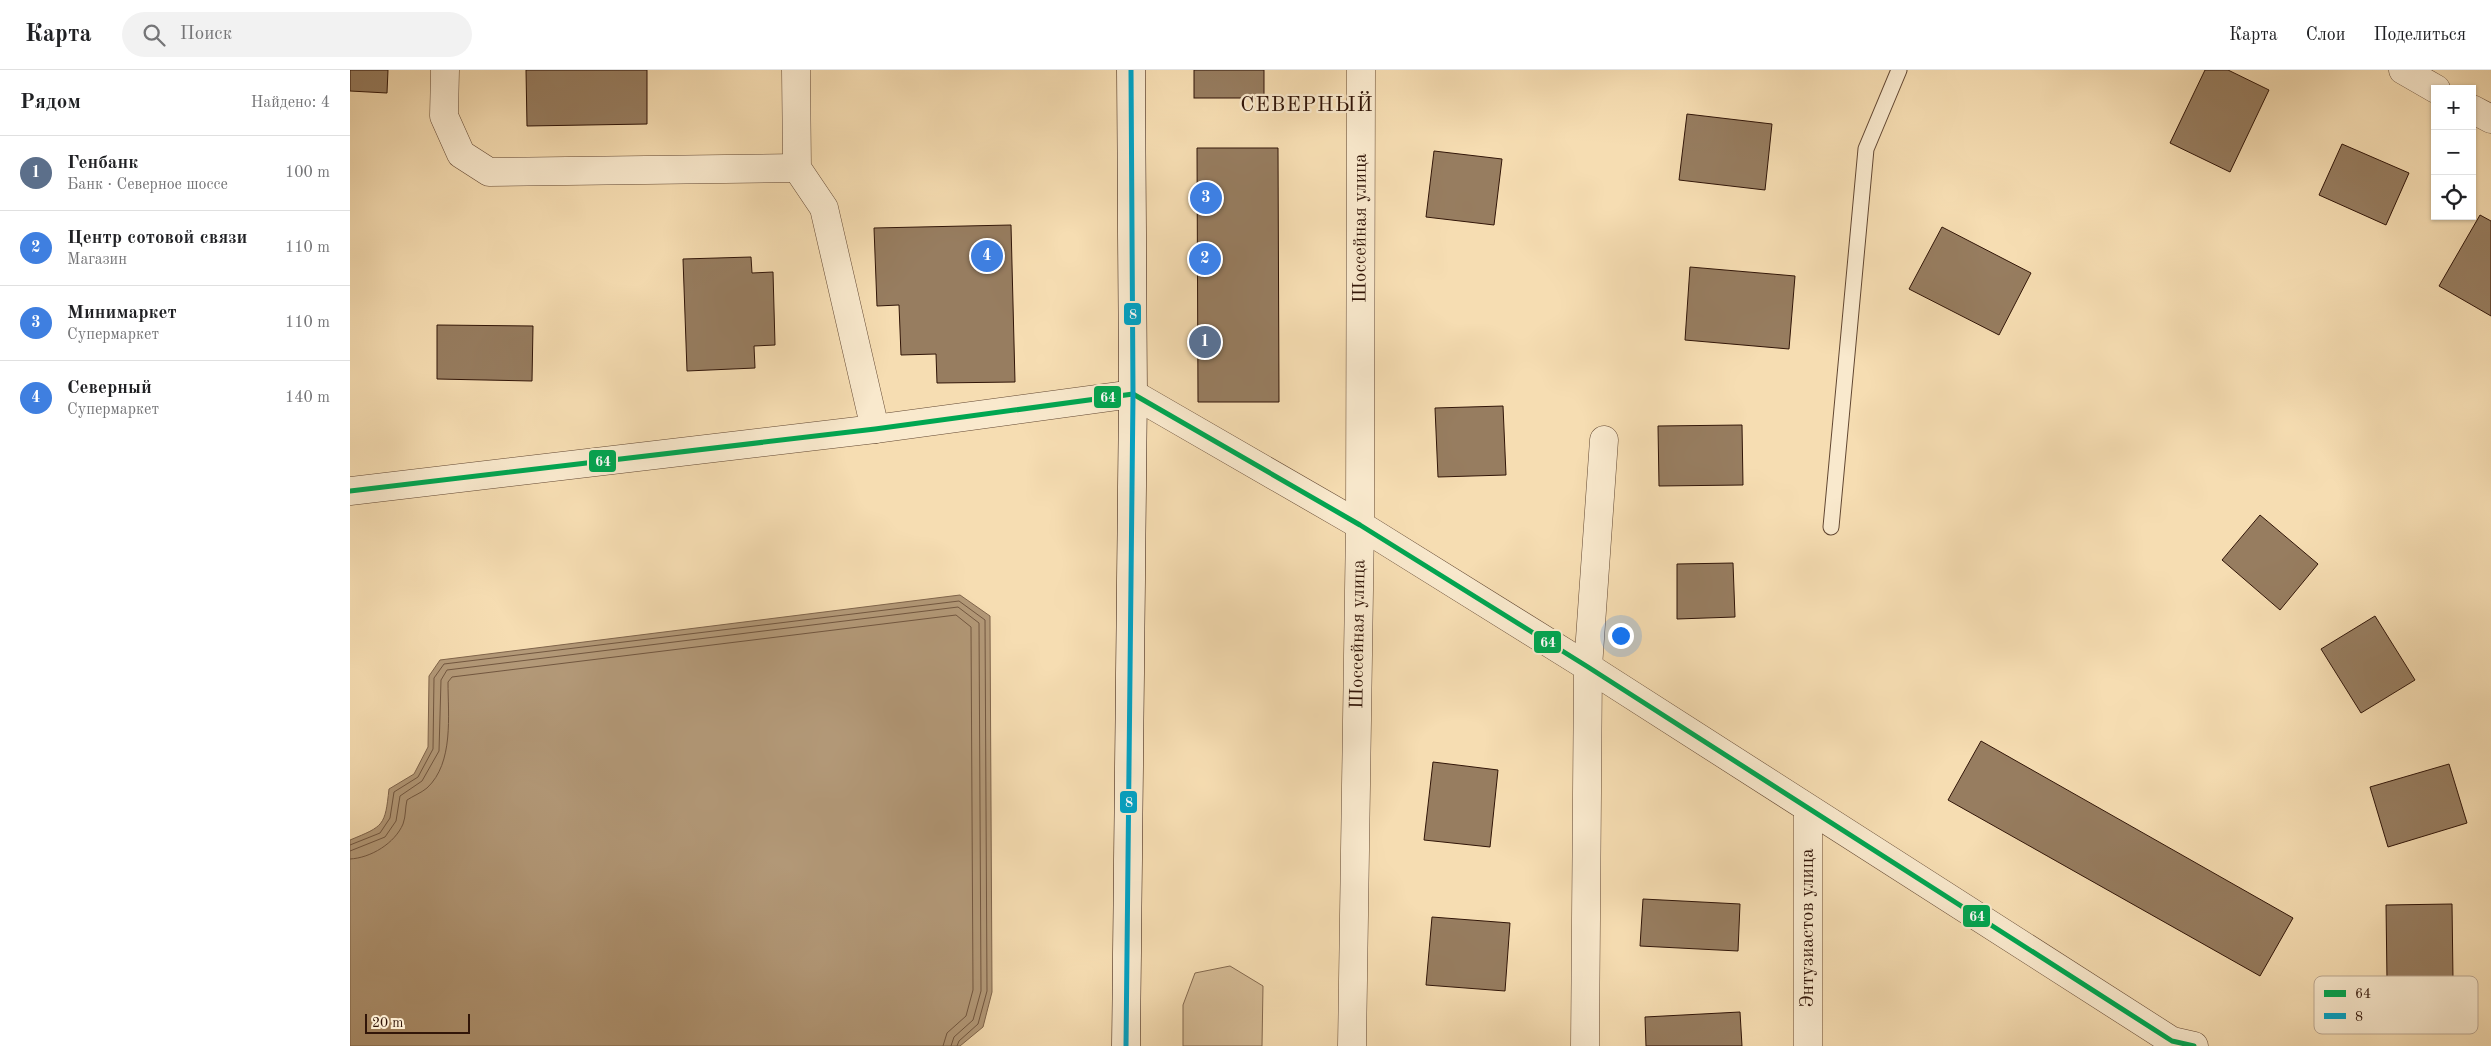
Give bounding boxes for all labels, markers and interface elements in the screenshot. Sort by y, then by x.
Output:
search box [122,12,472,57]
icon: search [140,21,168,49]
text: Карта [25,23,92,47]
text: Поиск [180,25,232,44]
text: Карта [2229,26,2278,44]
text: Слои [2306,26,2345,44]
text: Поделиться [2373,26,2466,44]
map controls [2431,85,2476,220]
button: + [2431,85,2476,130]
district label: СЕВЕРНЫЙ [1240,90,1374,116]
text: Рядом [20,92,81,113]
text: Найдено: 4 [251,95,330,111]
button: − [2431,130,2476,175]
street label: Шоссейная улица [1351,153,1370,303]
text: Генбанк [67,154,138,173]
text: 1 [31,165,41,181]
text: 100 m [285,165,330,181]
button: locate [2431,175,2476,220]
text: Банк · Северное шоссе [67,177,228,193]
pin: 3 [1190,179,1222,217]
text: Центр сотовой связи [67,229,247,248]
pin: 4 [971,237,1003,275]
text: 2 [31,240,41,256]
text: 110 m [285,240,330,256]
pin: 2 [1189,240,1221,278]
text: Магазин [67,252,127,268]
line badge: 8 [1123,302,1142,326]
text: Минимаркет [67,304,177,323]
text: 8 [1129,308,1137,322]
text: 3 [31,315,41,331]
text: 110 m [285,315,330,331]
pin: 1 [1189,323,1221,361]
text: Супермаркет [67,327,159,343]
text: Северный [67,379,152,398]
line badge: 64 [1093,385,1122,409]
text: 4 [31,390,41,406]
text: 140 m [285,390,330,406]
text: 64 [1100,391,1116,405]
text: Супермаркет [67,402,159,418]
line badge: 64 [588,449,617,473]
text: 64 [595,455,611,469]
street label: Шоссейная улица [1348,558,1369,709]
your location [1608,623,1634,649]
line badge: 64 [1533,630,1562,654]
text: 64 [1540,636,1556,650]
line badge: 8 [1119,790,1138,814]
text: 8 [1125,796,1133,810]
street label: Энтузиастов улица [1799,848,1818,1008]
line badge: 64 [1962,904,1991,928]
text: 64 [1969,910,1985,924]
legend [2314,976,2478,1034]
text: 64 [2355,987,2371,1001]
text: 8 [2355,1010,2363,1024]
scale bar [365,1011,470,1034]
text: 20 m [372,1016,403,1030]

